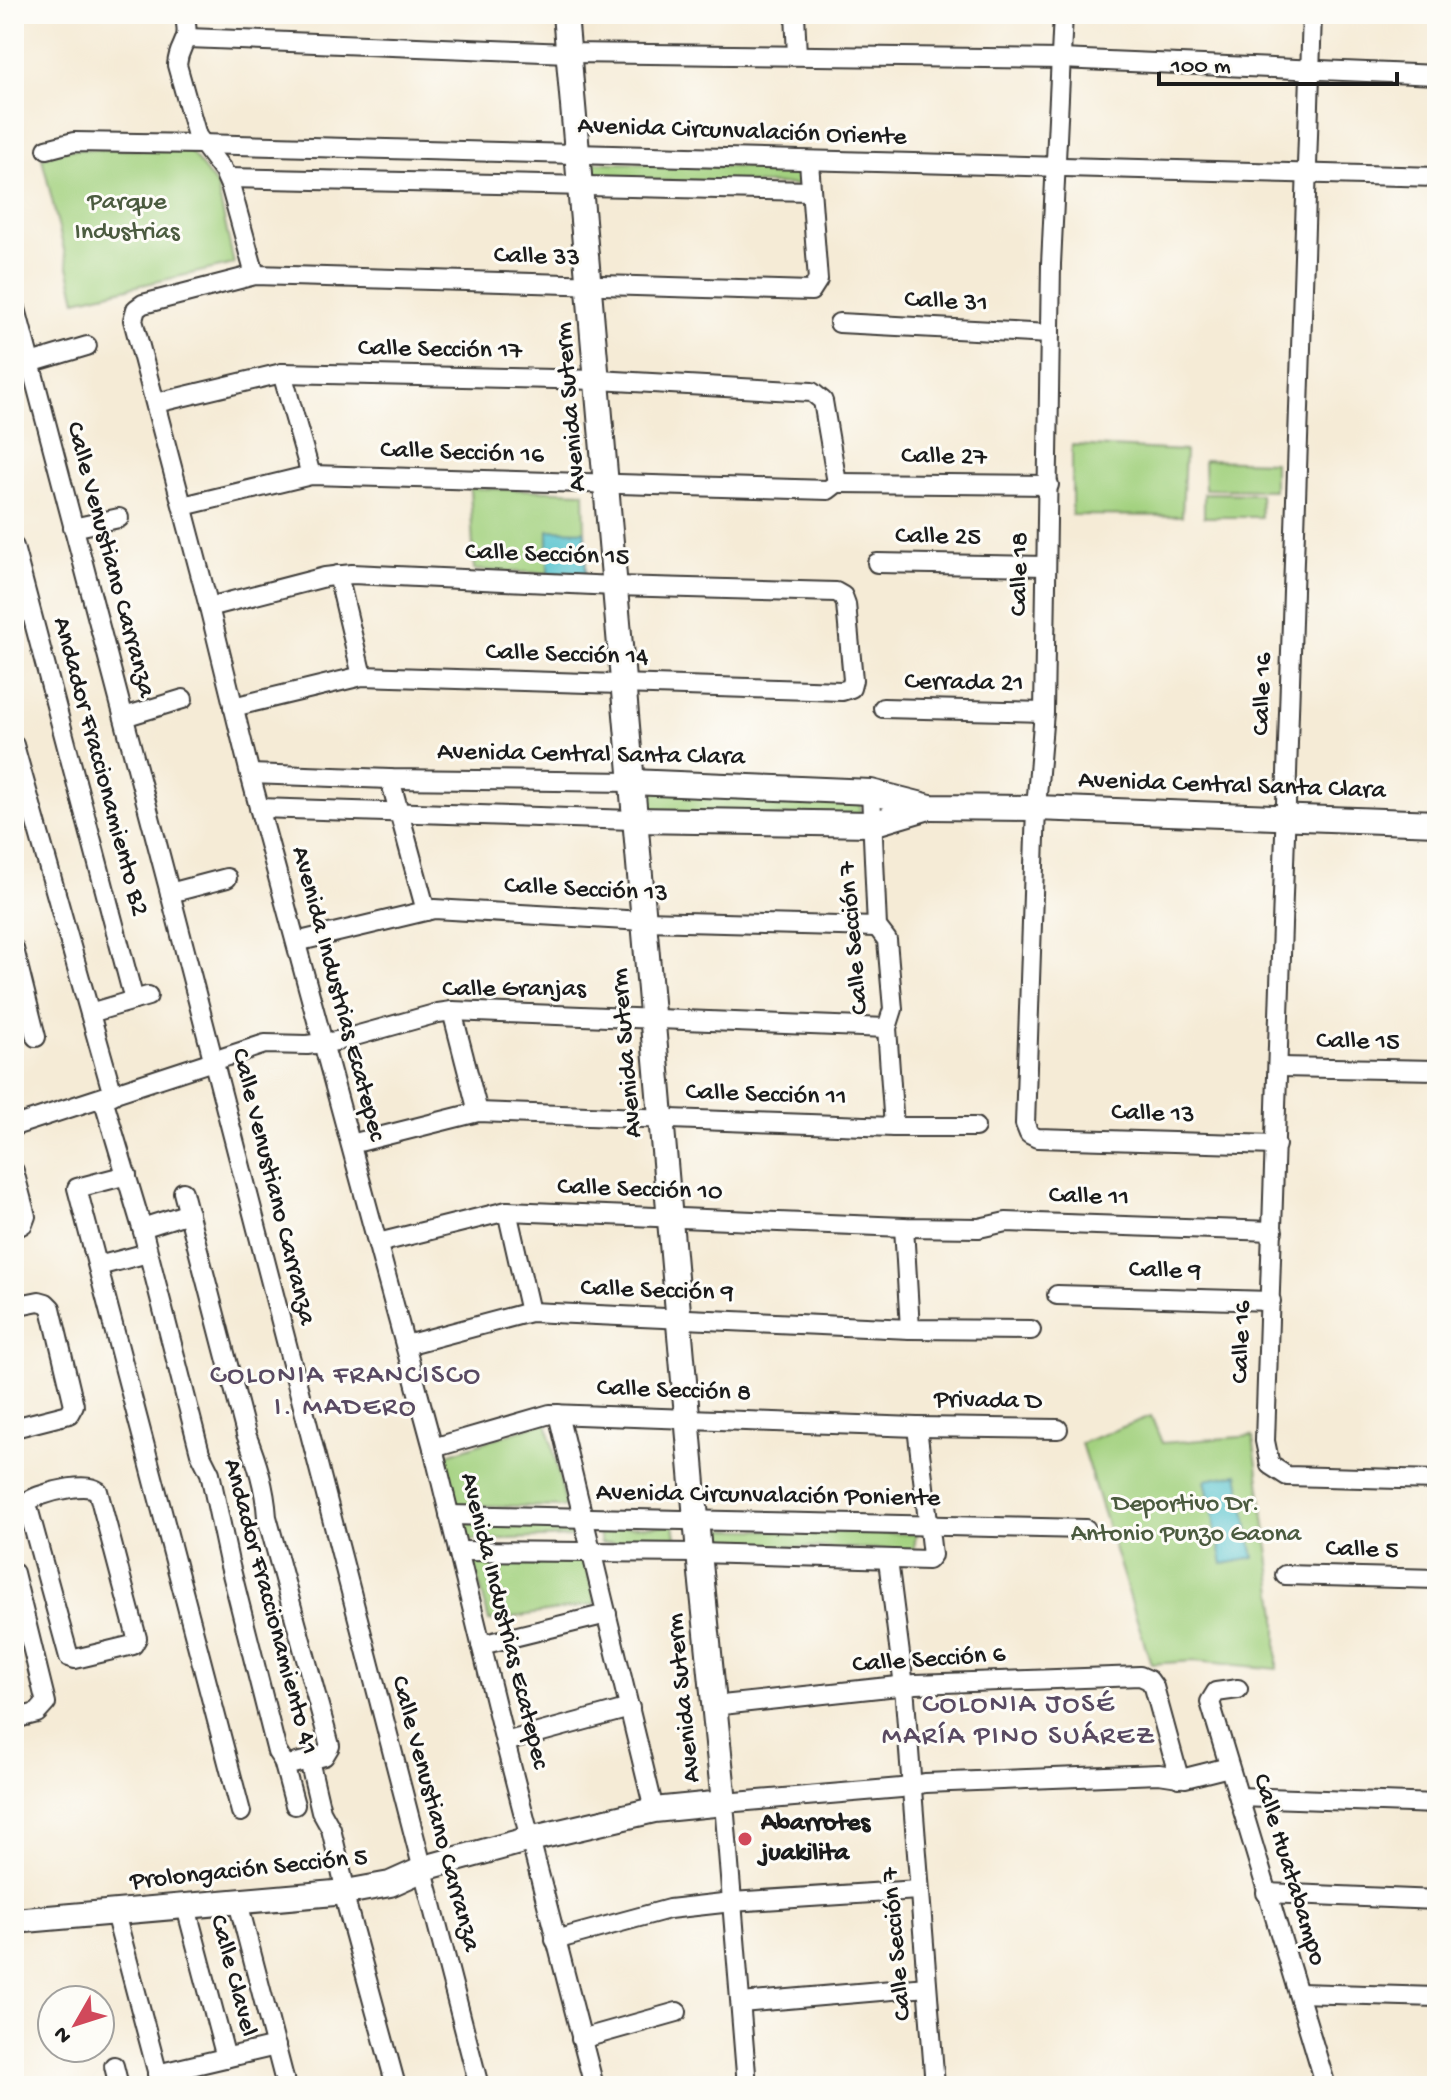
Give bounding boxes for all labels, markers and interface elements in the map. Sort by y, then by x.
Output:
scale bar [1159,36,1397,86]
text: 100 m [1170,53,1231,82]
street label: Avenida Circunvalación Oriente [577,112,908,154]
park label: Parque Industrias [74,188,181,249]
street label: Calle 33 [493,241,581,275]
street label: Calle 31 [903,285,989,321]
street label: Avenida Suterm [549,321,595,493]
street label: Calle Sección 17 [358,334,524,368]
street label: Calle Venustiano Carranza [57,419,161,703]
street label: Calle Sección 16 [379,436,545,472]
street label: Calle 27 [901,442,989,474]
street label: Calle 25 [895,522,981,554]
street label: Calle 18 [1005,532,1037,616]
street label: Calle Sección 15 [464,538,630,574]
street label: Andador Fraccionamiento B2 [44,614,154,920]
street label: Calle Sección 14 [485,638,649,674]
street label: Calle 16 [1247,651,1281,736]
street label: Cerrada 21 [904,667,1024,701]
street label: Avenida Central Santa Clara [437,738,747,774]
street label: Avenida Central Santa Clara [1078,766,1388,808]
street label: Avenida Industrias Ecatepec [283,843,392,1146]
street label: Calle Sección 7 [833,859,877,1016]
street label: Calle Sección 13 [503,871,669,911]
street label: Avenida Suterm [605,967,651,1139]
street label: Calle Granjas [442,975,587,1006]
street label: Calle 15 [1316,1027,1400,1059]
street label: Calle Venustiano Carranza [223,1046,322,1330]
street label: Calle Sección 11 [685,1078,847,1114]
street label: Calle 13 [1111,1098,1195,1132]
street label: Calle Sección 10 [557,1173,724,1209]
street label: Calle 11 [1048,1181,1130,1215]
street label: Calle 9 [1128,1255,1202,1289]
street label: Calle Sección 9 [580,1274,734,1310]
street label: Calle 16 [1226,1299,1260,1384]
district label: COLONIA FRANCISCO I. MADERO [210,1360,482,1425]
street label: Calle Sección 8 [596,1374,752,1410]
street label: Privada D [933,1386,1042,1418]
street label: Andador Fraccionamiento 41 [215,1456,323,1758]
street label: Avenida Industrias Ecatepec [451,1470,555,1773]
street label: Avenida Circunvalación Poniente [595,1478,941,1516]
park label: Deportivo Dr. Antonio Punzo Gaona [1071,1490,1303,1551]
street label: Calle 5 [1325,1534,1399,1568]
street label: Avenida Suterm [661,1612,709,1784]
street label: Calle Sección 6 [851,1640,1007,1682]
street label: Calle Venustiano Carranza [382,1673,486,1957]
district label: COLONIA JOSÉ MARÍA PINO SUÁREZ [882,1689,1156,1754]
street label: Calle Huatabampo [1244,1770,1332,1970]
place label: Abarrotes juakilita [756,1809,871,1870]
marker: Abarrotes juakilita [736,1830,754,1848]
street label: Prolongación Sección 5 [128,1843,369,1899]
street label: Calle Sección 7 [876,1865,920,2022]
street label: Calle Clavel [201,1912,263,2040]
north arrow [36,1984,116,2064]
text: N [49,2020,78,2048]

